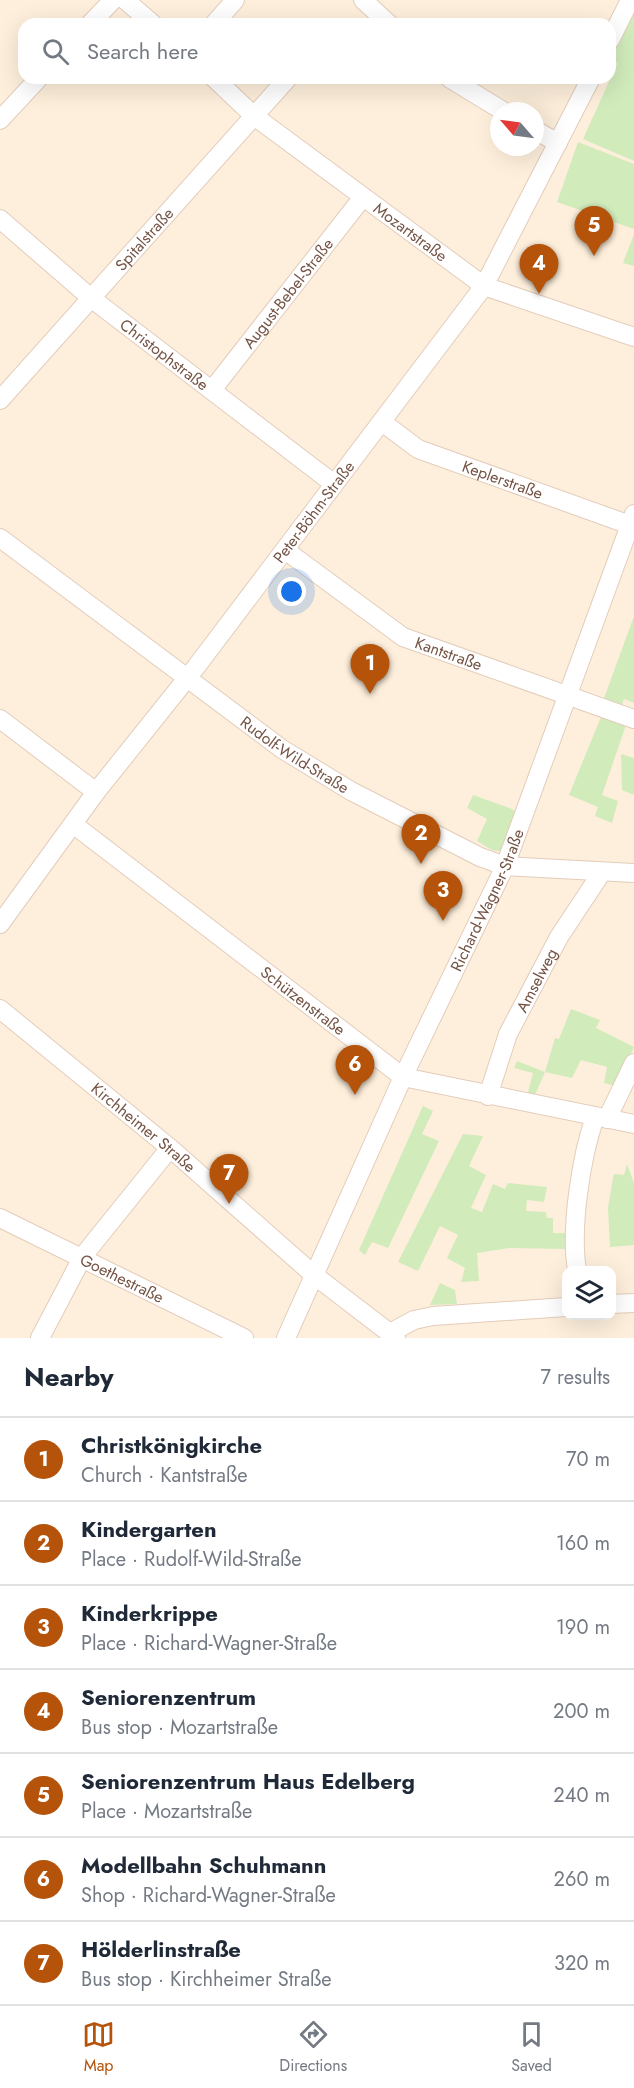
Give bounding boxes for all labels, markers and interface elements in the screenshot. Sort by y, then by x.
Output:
search box [18,18,616,84]
icon: search [39,35,72,68]
text: Search here [87,35,198,67]
north arrow [490,102,544,156]
street label: Mozartstraße [369,197,452,267]
street label: Spitalstraße [110,203,179,276]
pin: 5 [574,206,614,256]
street label: August-Bebel-Straße [238,233,339,354]
pin: 4 [520,244,558,294]
street label: Christophstraße [115,313,213,396]
street label: Keplerstraße [459,455,546,505]
street label: Peter-Böhm-Straße [268,456,360,568]
your location [277,577,306,606]
street label: Kantstraße [412,631,485,676]
pin: 1 [350,644,389,694]
street label: Rudolf-Wild-Straße [235,711,353,799]
pin: 2 [402,814,440,864]
street label: Richard-Wagner-Straße [445,826,530,975]
pin: 3 [424,872,462,921]
street label: Amselweg [510,944,563,1016]
street label: Schützenstraße [256,961,350,1041]
pin: 6 [336,1046,374,1095]
street label: Kirchheimer Straße [86,1077,201,1178]
pin: 7 [210,1154,248,1204]
street label: Goethestraße [76,1248,168,1309]
map controls [562,1266,616,1320]
button: layers [562,1266,616,1320]
text: Nearby [24,1358,113,1396]
text: 7 results [541,1363,610,1392]
text: Christkönigkirche [81,1429,262,1461]
text: 1 [38,1445,49,1474]
text: 70 m [566,1445,610,1474]
text: Church · Kantstraße [81,1461,247,1490]
text: Kindergarten [81,1513,217,1545]
text: 2 [37,1529,50,1558]
text: 160 m [556,1529,610,1558]
text: Place · Rudolf-Wild-Straße [81,1545,302,1574]
text: Kinderkrippe [81,1597,218,1629]
text: 3 [37,1613,50,1642]
text: 190 m [556,1613,610,1642]
text: Place · Richard-Wagner-Straße [81,1629,337,1658]
text: Seniorenzentrum [81,1681,256,1713]
text: 4 [37,1697,50,1726]
text: 200 m [553,1697,610,1726]
text: Bus stop · Mozartstraße [81,1713,278,1742]
text: Seniorenzentrum Haus Edelberg [81,1765,415,1797]
text: 5 [37,1781,50,1810]
text: 240 m [553,1781,610,1810]
text: Place · Mozartstraße [81,1797,252,1826]
text: Modellbahn Schuhmann [81,1849,326,1881]
text: 6 [37,1865,50,1894]
text: 260 m [554,1865,610,1894]
text: Shop · Richard-Wagner-Straße [81,1881,336,1910]
text: Hölderlinstraße [81,1933,241,1965]
text: 7 [37,1949,50,1978]
text: 320 m [554,1949,610,1978]
text: Bus stop · Kirchheimer Straße [81,1965,332,1994]
tab: Map [82,2018,115,2077]
tab: Directions [279,2018,347,2077]
tab: Saved [511,2018,552,2077]

